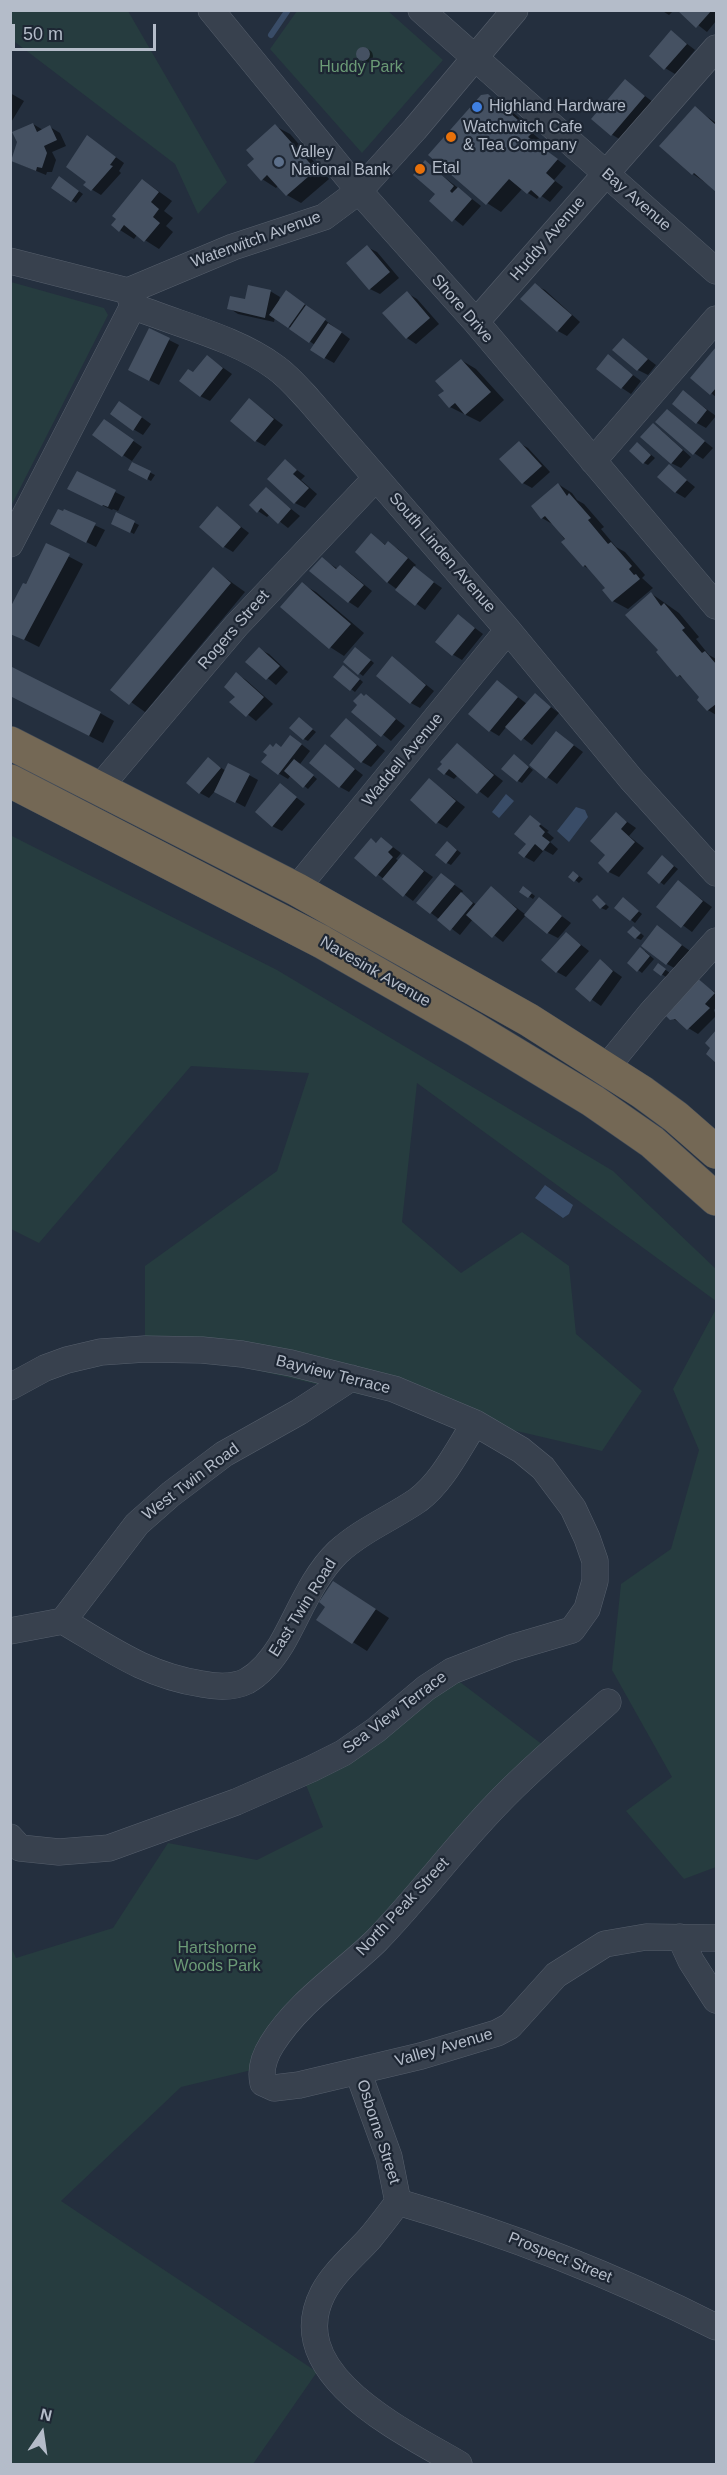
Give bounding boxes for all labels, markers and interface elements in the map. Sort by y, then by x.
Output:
scale bar [15,12,159,50]
text: 50 m [23,24,63,44]
park label: Huddy Park [319,58,403,78]
place label: Highland Hardware [489,97,626,117]
marker: Highland Hardware [470,100,484,114]
place label: Watchwitch Cafe & Tea Company [463,118,582,156]
marker: Watchwitch Cafe & Tea Company [444,130,458,144]
place label: Valley National Bank [291,143,391,181]
marker: Valley National Bank [272,155,286,169]
place label: Etal [432,159,460,179]
marker: Etal [413,162,427,176]
street label: Bay Avenue [597,165,675,235]
street label: Huddy Avenue [506,193,590,285]
street label: Waterwitch Avenue [188,208,324,272]
street label: Shore Drive [427,271,497,347]
street label: South Linden Avenue [385,489,499,617]
street label: Rogers Street [194,586,274,674]
street label: Waddell Avenue [358,710,448,810]
street label: Navesink Avenue [316,933,434,1011]
street label: Bayview Terrace [274,1351,392,1399]
street label: West Twin Road [139,1439,243,1525]
street label: East Twin Road [265,1555,341,1661]
street label: Sea View Terrace [339,1668,451,1758]
street label: North Peak Street [353,1854,453,1960]
park label: Hartshorne Woods Park [174,1939,260,1977]
street label: Valley Avenue [393,2025,495,2071]
street label: Osborne Street [352,2077,404,2187]
street label: Prospect Street [505,2228,615,2288]
north arrow [12,2403,72,2463]
text: N [39,2405,54,2425]

